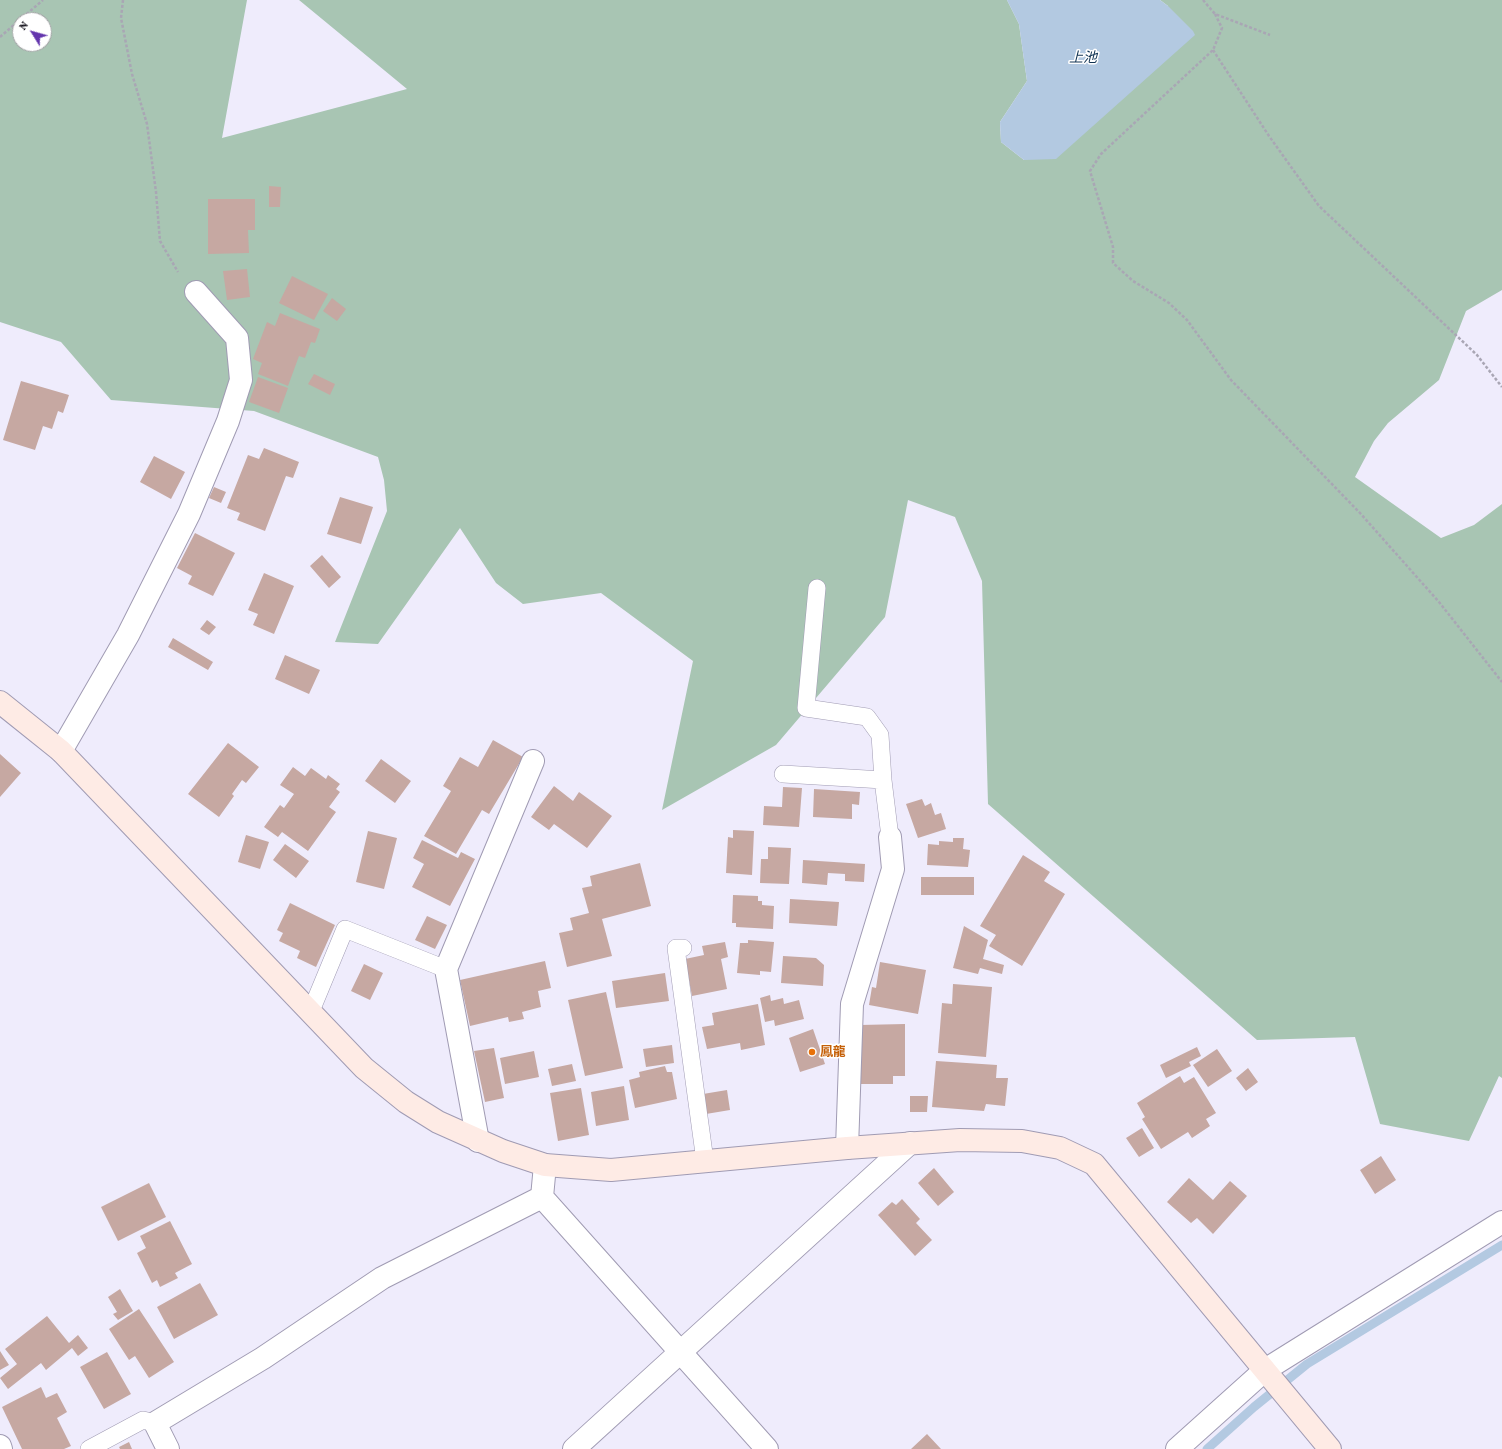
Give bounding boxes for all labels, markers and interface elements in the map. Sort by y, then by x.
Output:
north arrow [12,12,52,52]
text: N [16,19,30,32]
water label: 上池 [1069,50,1097,66]
place label: 鳳龍 [820,1044,846,1060]
marker: 鳳龍 [807,1047,817,1057]

